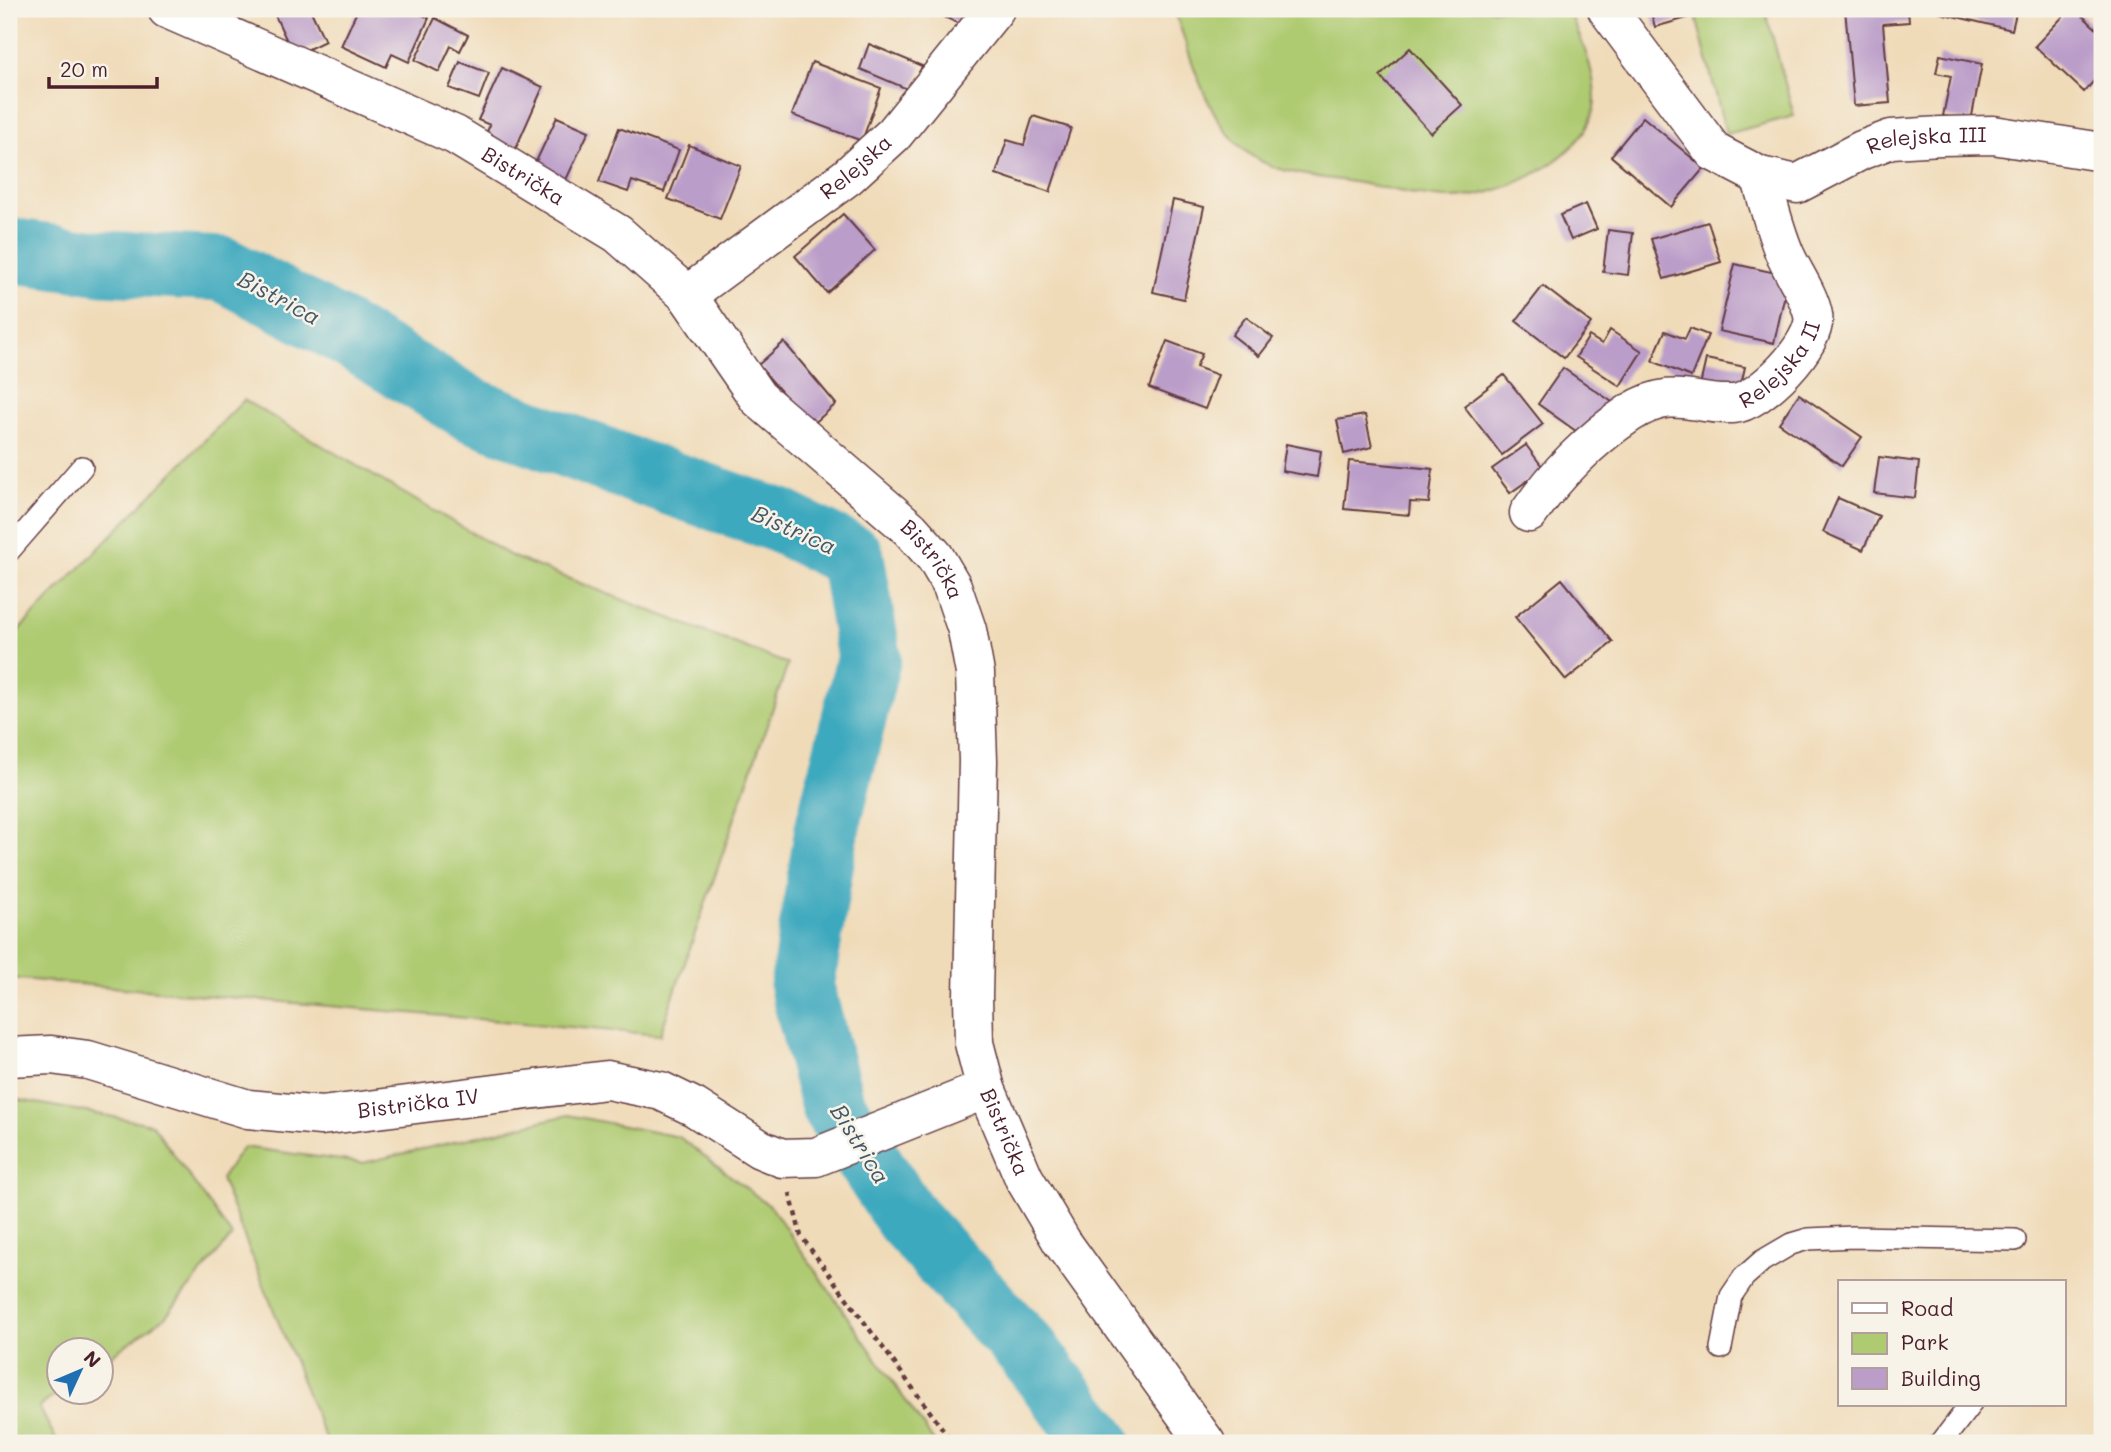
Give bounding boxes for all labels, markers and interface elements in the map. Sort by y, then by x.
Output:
scale bar [49,46,158,90]
text: 20 m [60,55,108,82]
street label: Relejska III [1862,120,1987,159]
street label: Relejska [814,128,897,204]
street label: Bistrička [477,140,570,211]
water label: Bistrica [233,263,326,331]
street label: Relejska II [1734,318,1825,413]
water label: Bistrica [748,497,841,561]
street label: Bistrička [896,512,970,602]
street label: Bistrička IV [356,1081,480,1123]
street label: Bistrička [975,1084,1036,1180]
water label: Bistrica [825,1098,897,1189]
legend [1838,1280,2066,1406]
text: Road [1901,1294,1953,1321]
text: Park [1901,1328,1949,1355]
north arrow [46,1336,116,1406]
text: N [79,1345,107,1373]
text: Building [1901,1364,1981,1391]

